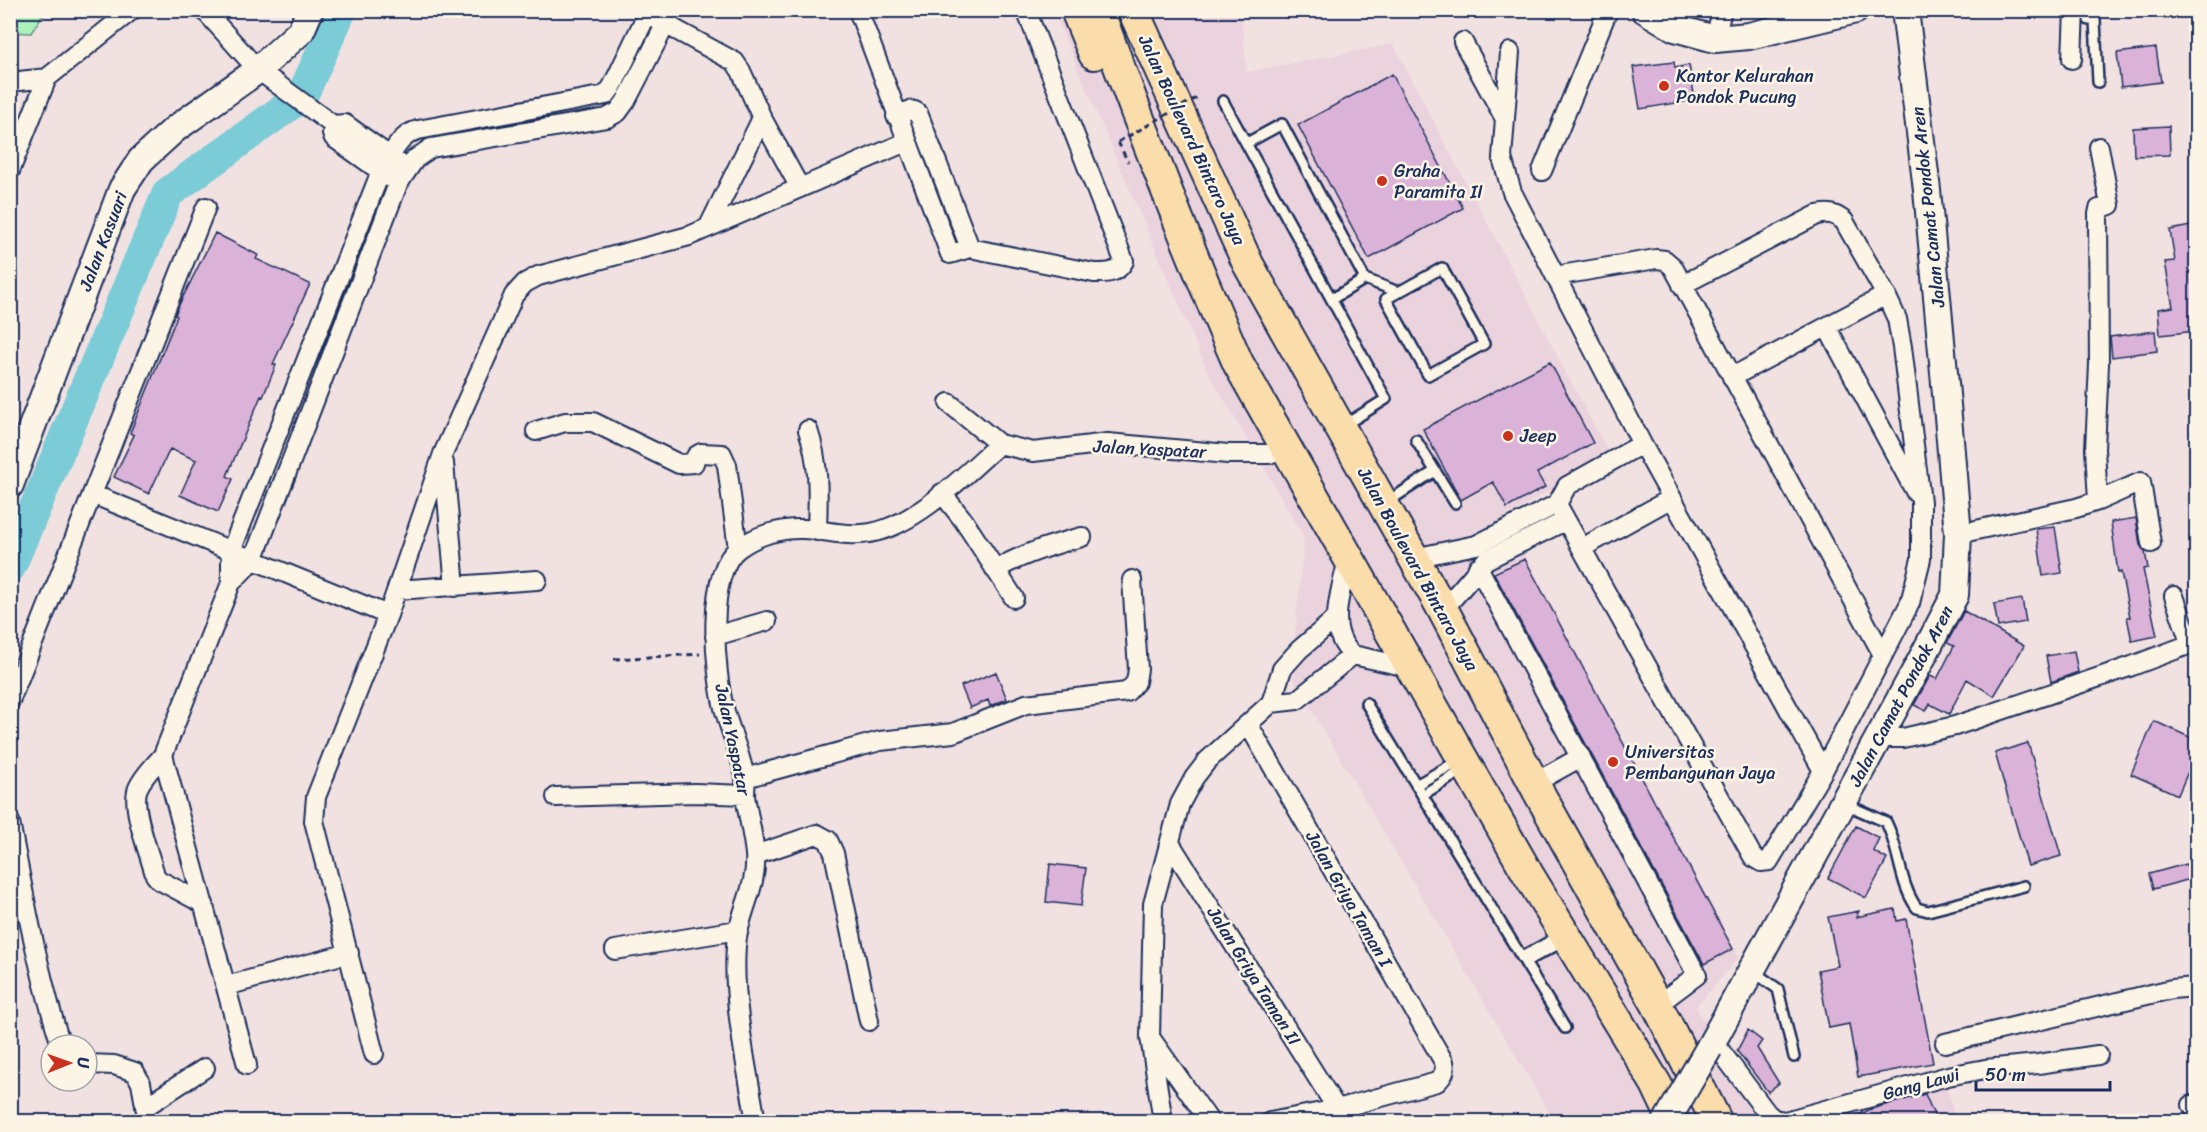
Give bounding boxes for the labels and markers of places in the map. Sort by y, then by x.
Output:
place label: Kantor Kelurahan Pondok Pucung [1676,60,1814,113]
marker: Kantor Kelurahan Pondok Pucung [1657,79,1671,93]
place label: Graha Paramita II [1394,155,1483,208]
marker: Graha Paramita II [1375,174,1389,188]
place label: Jeep [1519,420,1557,452]
marker: Jeep [1501,429,1515,443]
place label: Universitas Pembangunan Jaya [1625,736,1775,789]
marker: Universitas Pembangunan Jaya [1606,755,1620,769]

